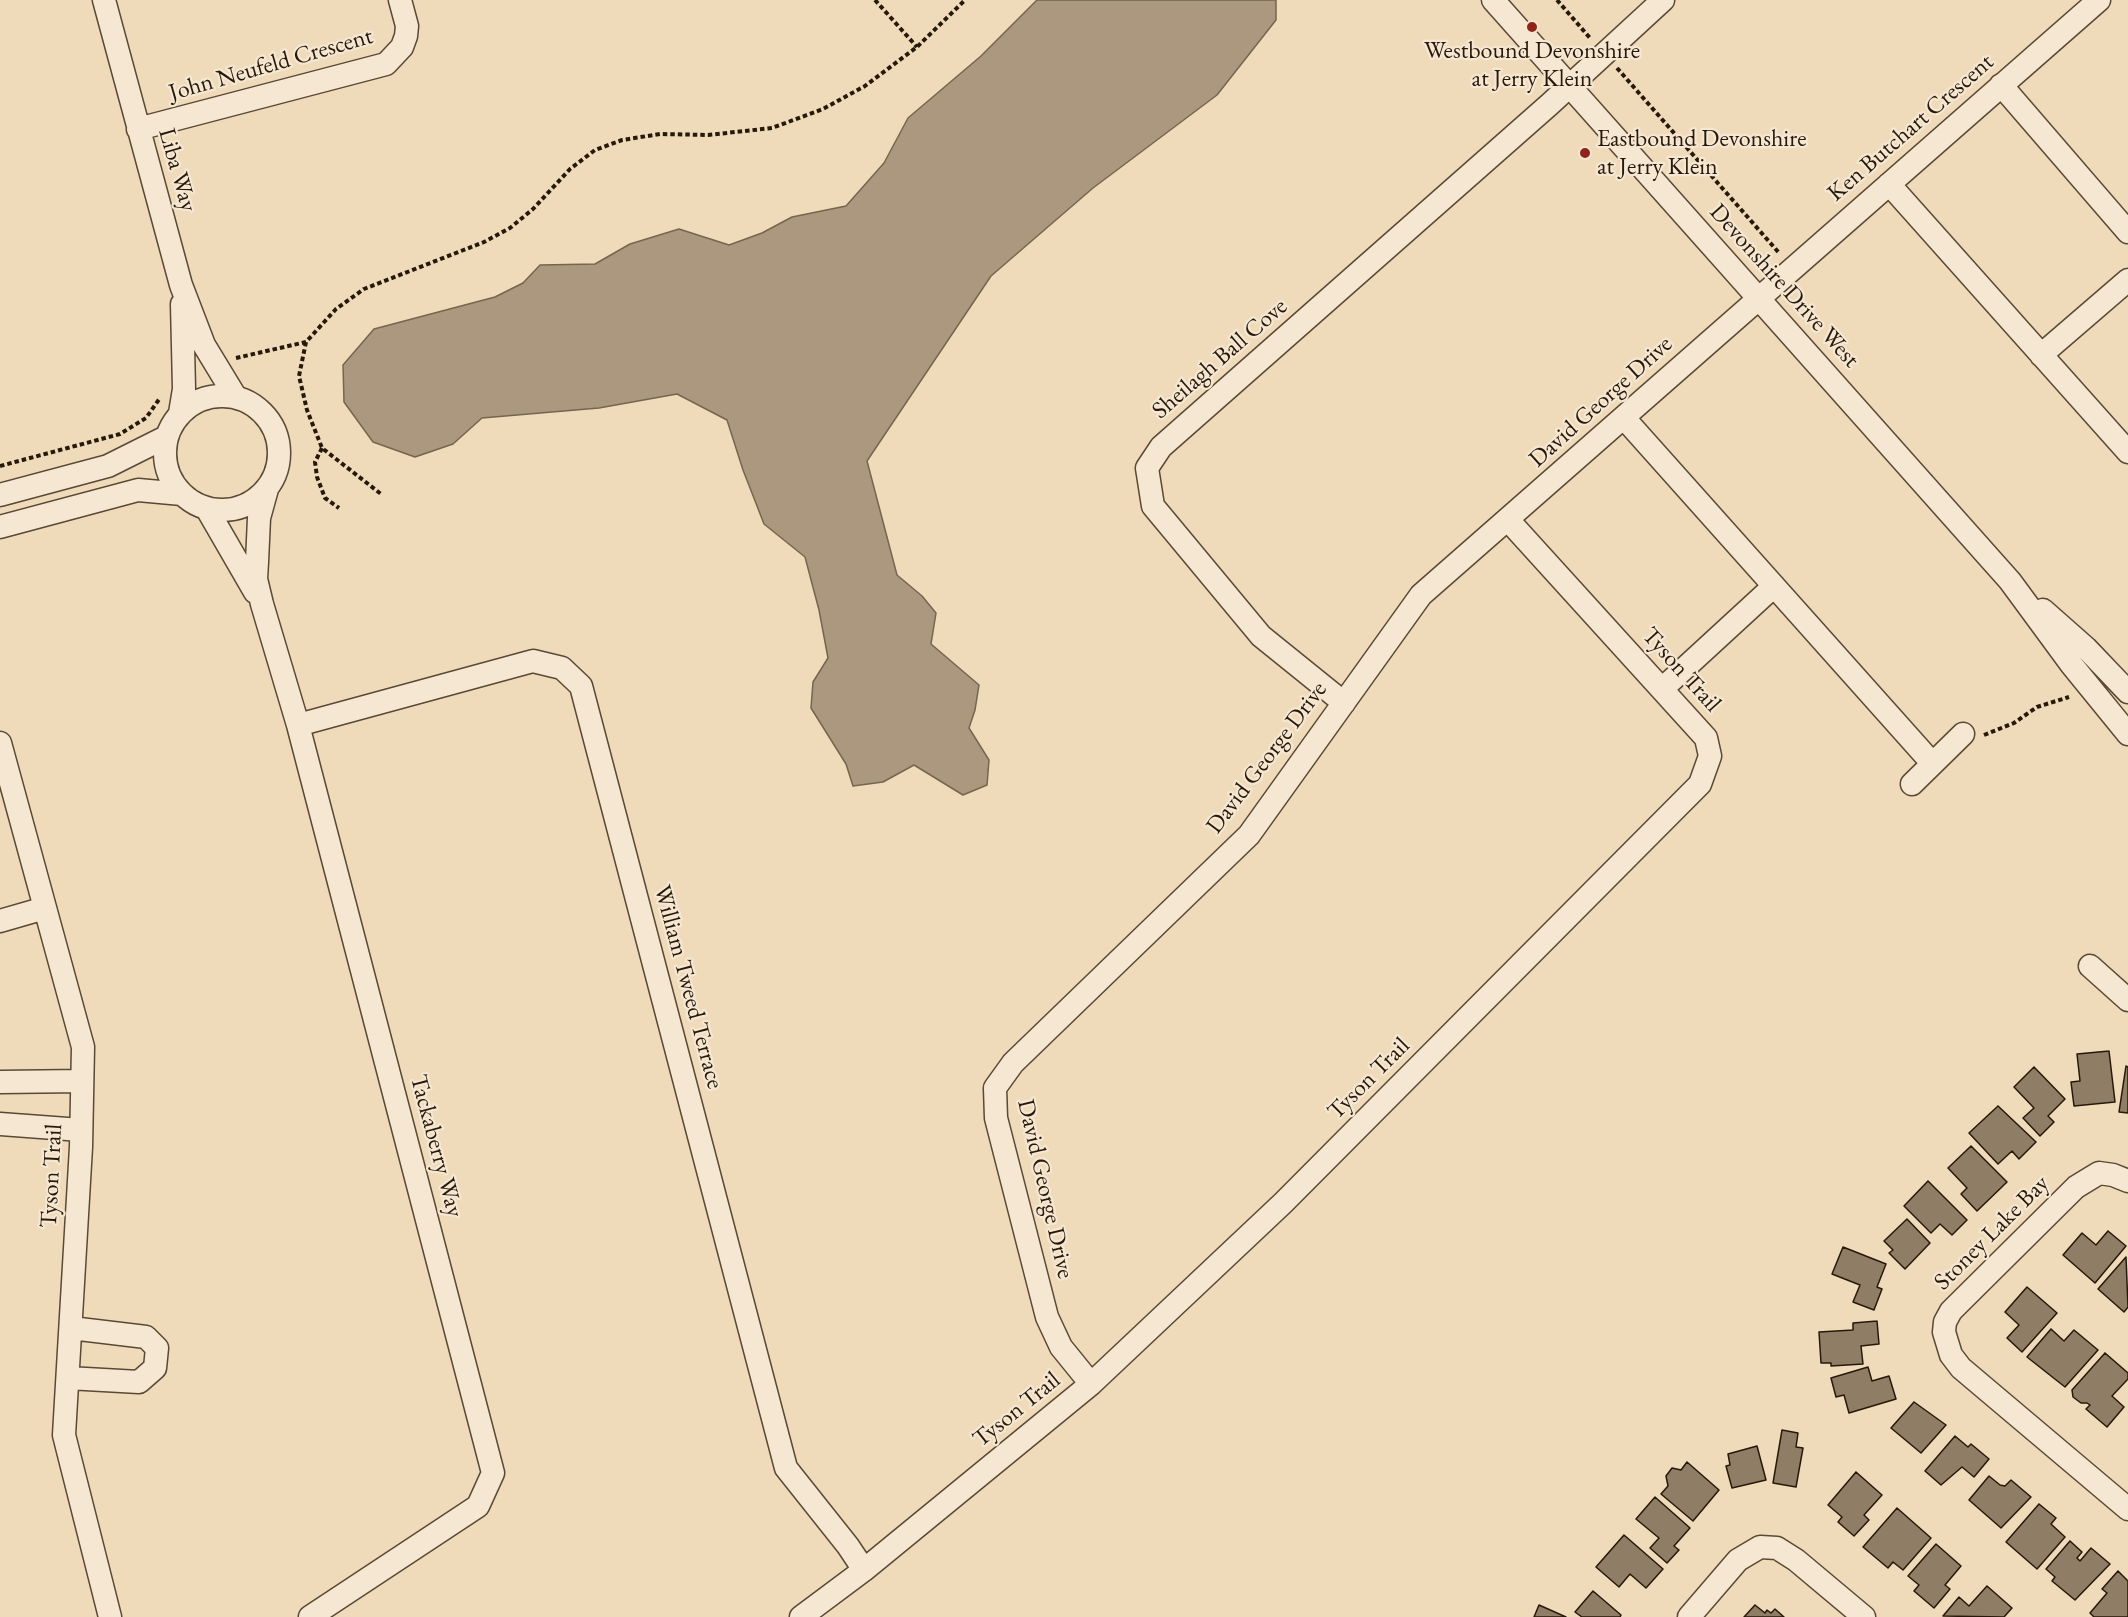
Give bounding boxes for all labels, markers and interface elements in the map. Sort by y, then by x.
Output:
marker: Westbound Devonshire at Jerry Klein [1525,20,1539,34]
street label: John Neufeld Crescent [166,22,376,108]
place label: Westbound Devonshire at Jerry Klein [1424,37,1640,93]
street label: Ken Butchart Crescent [1822,48,2000,208]
street label: Liba Way [151,125,203,215]
place label: Eastbound Devonshire at Jerry Klein [1597,125,1807,181]
marker: Eastbound Devonshire at Jerry Klein [1578,146,1592,160]
street label: Devonshire Drive West [1703,198,1865,374]
street label: Sheilagh Ball Cove [1147,293,1293,425]
street label: David George Drive [1523,330,1679,474]
street label: Tyson Trail [1635,622,1727,718]
street label: David George Drive [1200,676,1334,840]
street label: William Tweed Terrace [647,882,729,1092]
street label: Tyson Trail [1322,1032,1416,1126]
street label: Tackaberry Way [403,1072,469,1220]
street label: David George Drive [1010,1097,1080,1281]
street label: Tyson Trail [35,1123,69,1229]
street label: Stoney Lake Bay [1928,1169,2056,1297]
street label: Tyson Trail [967,1366,1067,1454]

